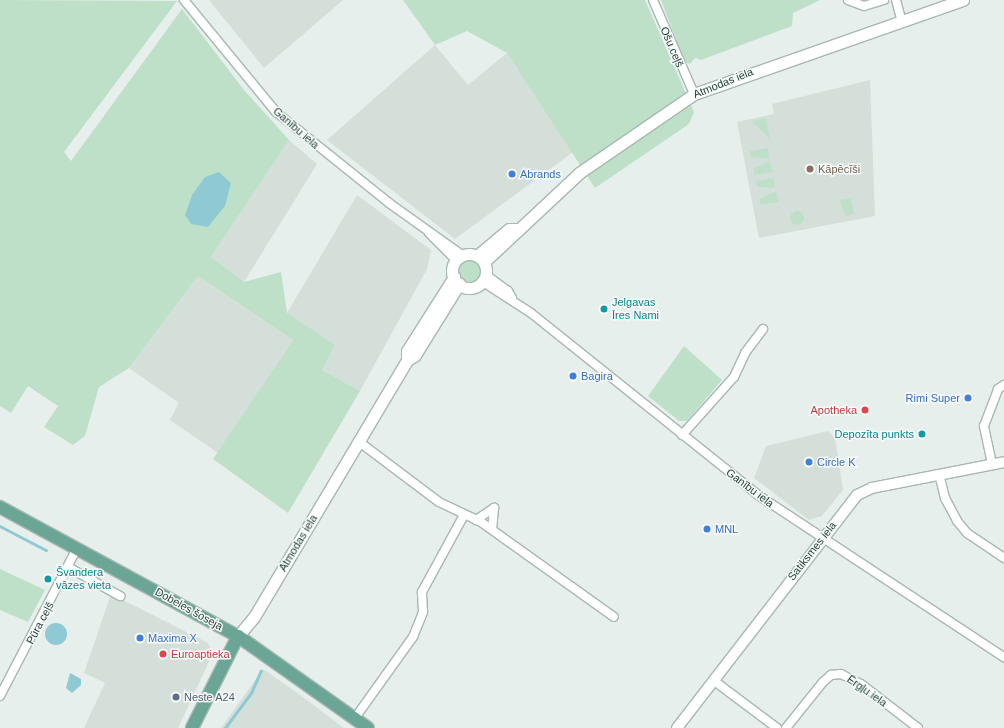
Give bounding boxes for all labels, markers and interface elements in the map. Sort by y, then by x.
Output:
street label: Ošu ceļš [658,25,686,69]
street label: Atmodas iela [691,65,755,101]
street label: Ganību iela [270,105,322,151]
place label: Kāpēcīši [818,162,860,176]
marker: Kāpēcīši [805,164,815,174]
place label: Abrands [520,167,561,181]
marker: Abrands [507,169,517,179]
place label: Jelgavas Īres Nami [612,296,659,322]
marker: Jelgavas Īres Nami [599,304,609,314]
place label: Bagira [581,369,613,383]
marker: Bagira [568,371,578,381]
place label: Rimi Super [906,391,960,405]
marker: Rimi Super [963,393,973,403]
place label: Apotheka [811,403,857,417]
marker: Apotheka [860,405,870,415]
place label: Depozīta punkts [835,427,914,441]
marker: Depozīta punkts [917,429,927,439]
place label: Circle K [817,455,856,469]
marker: Circle K [804,457,814,467]
street label: Ganību iela [724,466,776,510]
street label: Atmodas iela [276,512,320,574]
street label: Satiksmes iela [785,519,839,583]
place label: MNL [715,522,738,536]
marker: MNL [702,524,712,534]
place label: Švandera vāzes vieta [56,566,111,592]
marker: Švandera vāzes vieta [43,574,53,584]
street label: Dobeles šoseja [153,585,225,633]
street label: Pūra ceļš [23,600,57,646]
place label: Maxima X [148,631,197,645]
marker: Maxima X [135,633,145,643]
place label: Euroaptieka [171,647,230,661]
marker: Euroaptieka [158,649,168,659]
street label: Ērgļu iela [844,672,890,710]
place label: Neste A24 [184,690,235,704]
marker: Neste A24 [171,692,181,702]

